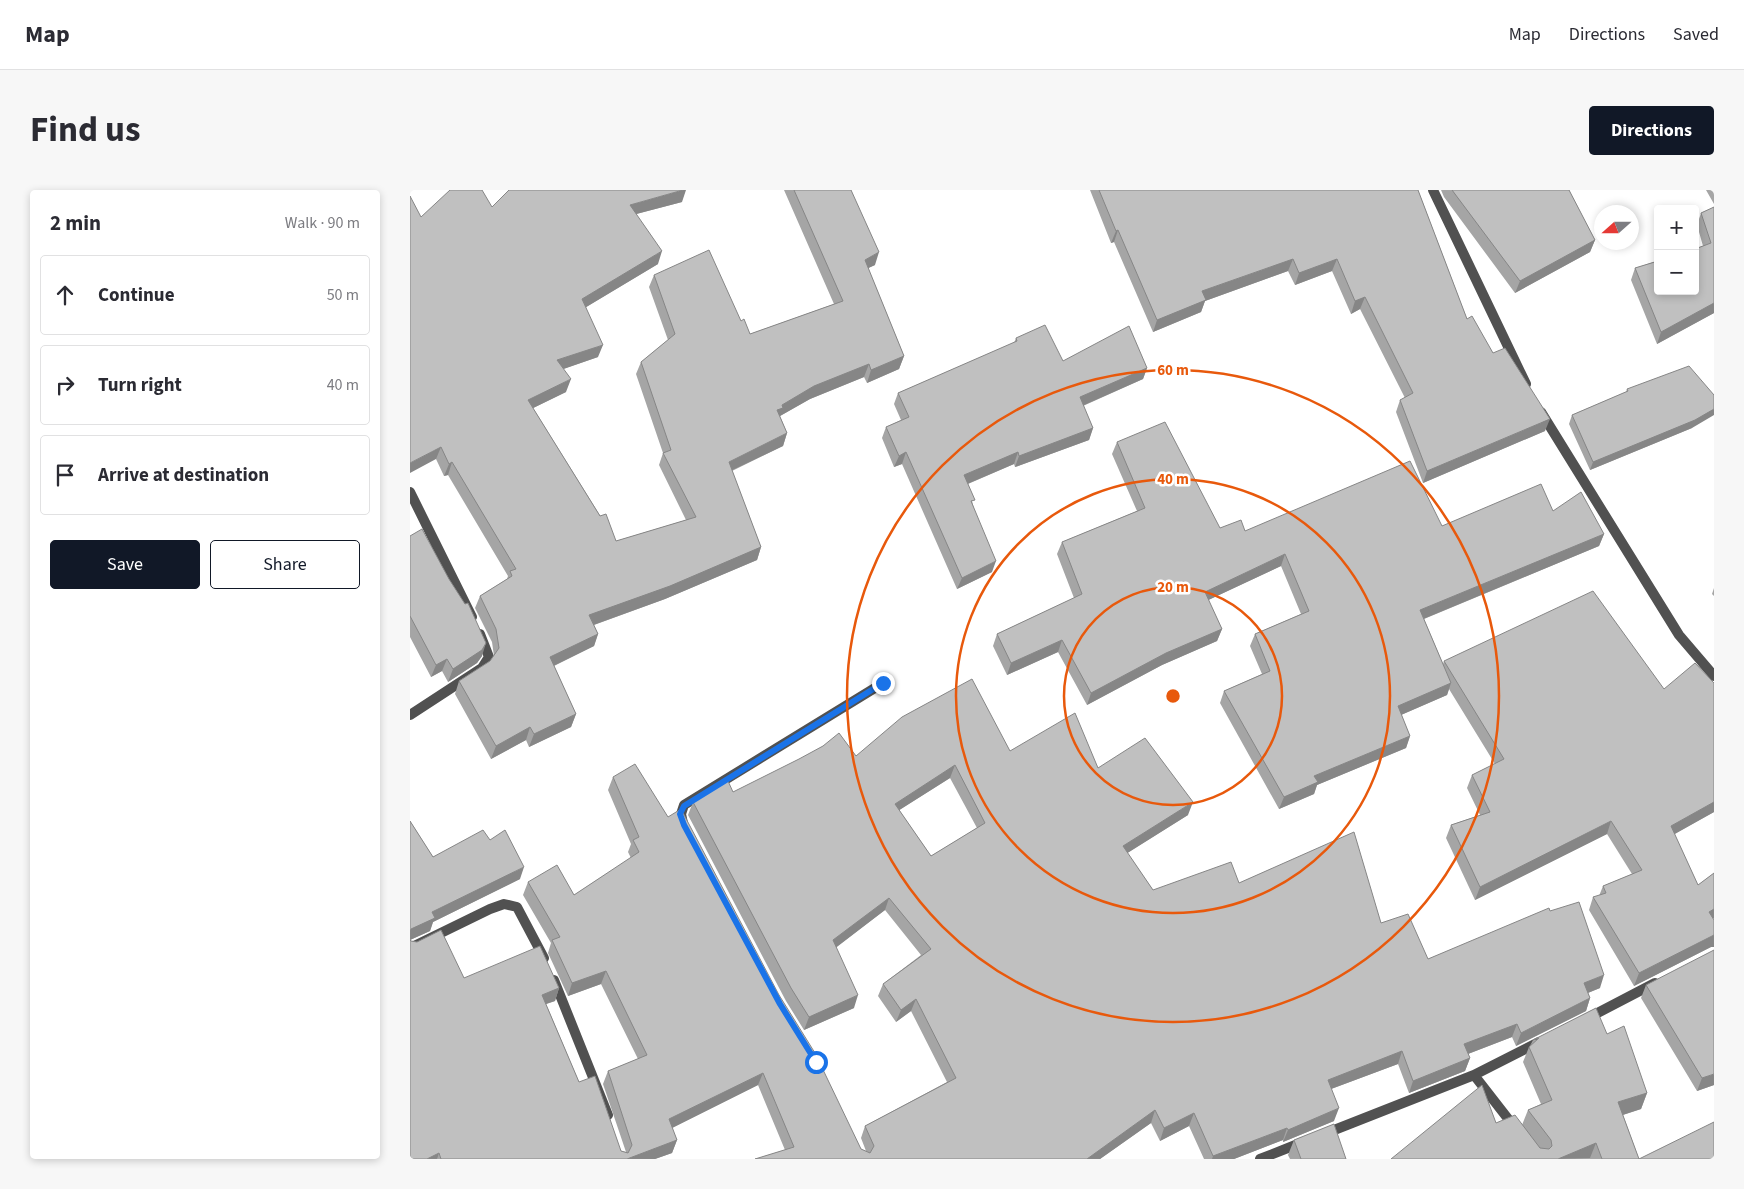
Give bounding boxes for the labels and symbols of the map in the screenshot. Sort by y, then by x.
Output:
north arrow [1594,205,1639,250]
text: 60 m [1157,360,1189,381]
text: 40 m [1157,469,1189,490]
text: 20 m [1157,577,1189,598]
route end [872,672,895,695]
centre of rings [1164,687,1182,705]
route start [805,1051,828,1074]

